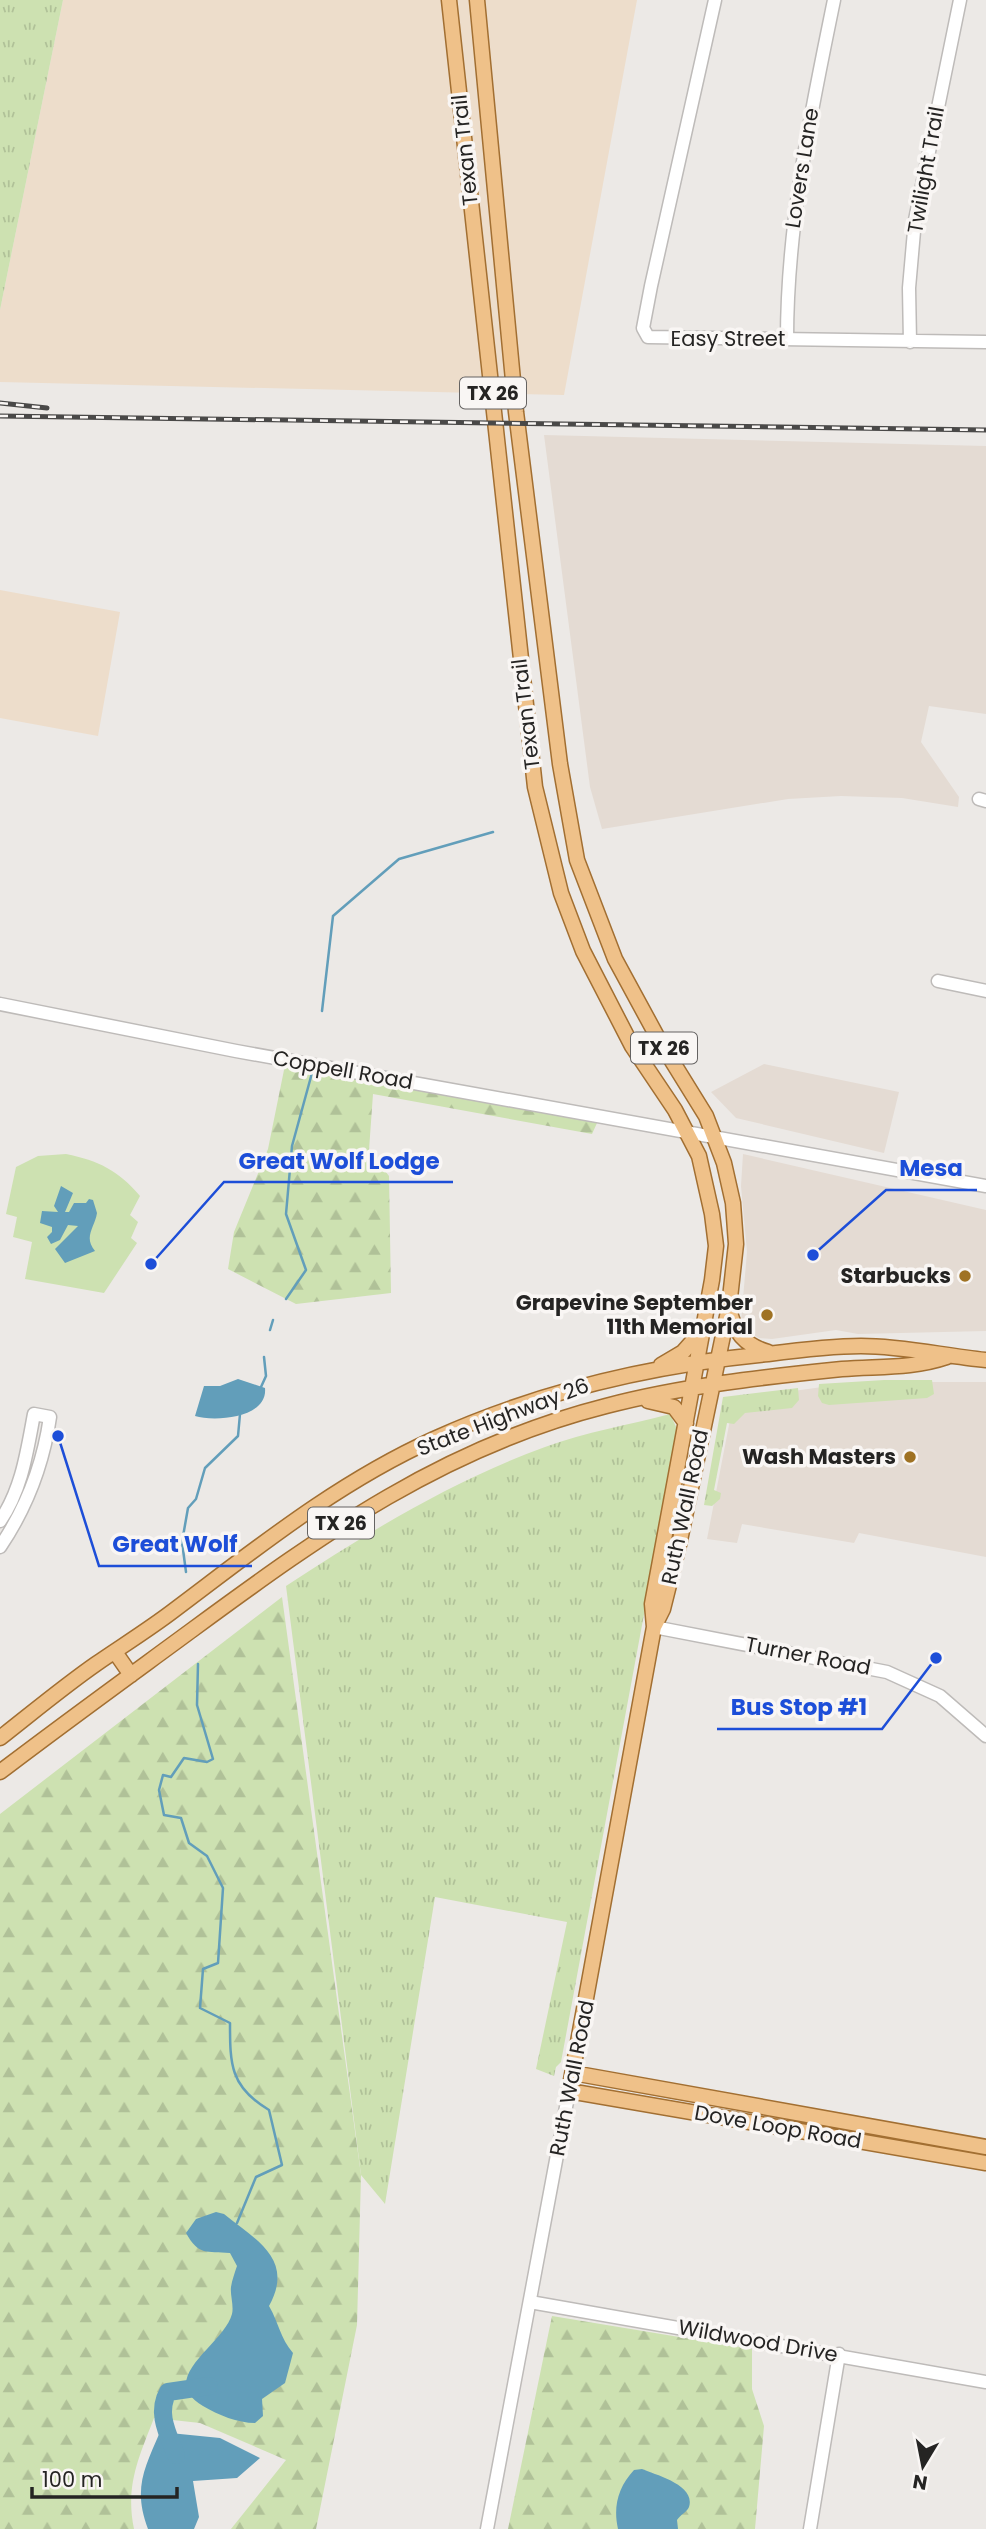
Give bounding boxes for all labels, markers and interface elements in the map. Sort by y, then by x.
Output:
street label: Texan Trail [444,93,485,207]
street label: Twilight Trail [900,104,951,236]
street label: Lovers Lane [778,106,825,230]
street label: Easy Street [671,324,785,353]
road number: TX 26 [460,378,526,408]
street label: Texan Trail [504,657,547,771]
road number: TX 26 [631,1032,697,1064]
street label: Coppell Road [271,1043,415,1096]
callout: Great Wolf Lodge [224,1138,453,1182]
text: Great Wolf Lodge [238,1145,440,1177]
callout: Mesa [886,1146,977,1190]
text: Mesa [899,1152,963,1184]
place label: Starbucks [840,1261,951,1290]
marker: Starbucks [957,1268,973,1284]
place label: Grapevine September 11th Memorial [516,1288,753,1341]
marker: Grapevine September 11th Memorial [759,1307,775,1323]
street label: State Highway 26 [413,1370,593,1463]
street label: Ruth Wall Road [654,1427,715,1587]
place label: Wash Masters [742,1442,896,1471]
marker: Wash Masters [902,1449,918,1465]
road number: TX 26 [308,1508,374,1539]
callout: Great Wolf [99,1522,252,1566]
text: Great Wolf [112,1528,238,1560]
street label: Turner Road [743,1629,873,1682]
callout: Bus Stop #1 [717,1685,882,1729]
text: Bus Stop #1 [731,1691,867,1723]
street label: Ruth Wall Road [542,1998,601,2158]
street label: Dove Loop Road [692,2098,864,2155]
street label: Wildwood Drive [676,2312,840,2369]
north arrow [888,2431,958,2501]
scale bar [32,2456,177,2500]
text: 100 m [42,2465,102,2494]
text: N [911,2468,930,2497]

